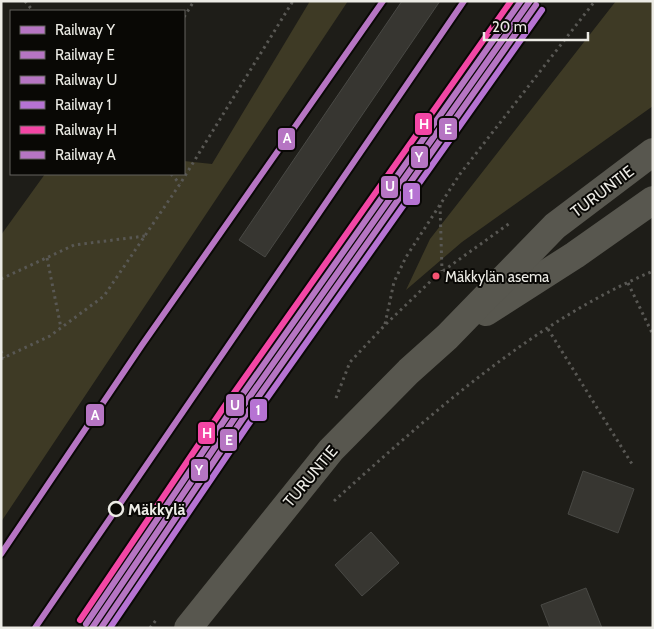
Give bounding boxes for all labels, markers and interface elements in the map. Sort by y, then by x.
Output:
legend [10,10,185,175]
scale bar [484,10,588,42]
text: 20 m [492,18,527,36]
text: Railway Y [55,21,115,39]
text: Railway E [55,46,115,64]
text: Railway U [55,71,117,89]
text: Railway 1 [55,96,111,114]
line badge: H [414,112,433,136]
text: H [419,115,429,133]
line badge: E [438,117,458,141]
text: E [444,120,452,138]
text: Railway H [55,121,117,139]
line badge: A [277,127,296,151]
text: A [283,129,292,147]
line badge: Y [410,145,429,169]
text: Railway A [55,146,116,164]
text: Y [414,148,424,166]
street label: TURUNTIE [567,161,638,221]
line badge: U [380,175,399,199]
text: U [385,177,395,195]
line badge: 1 [402,182,421,206]
text: 1 [408,185,414,203]
place label: Mäkkylän asema [445,268,550,286]
marker: Mäkkylän asema [431,271,441,281]
line badge: U [225,393,245,417]
text: U [230,396,240,414]
line badge: 1 [249,398,268,422]
text: 1 [255,401,261,419]
line badge: A [85,403,105,427]
text: A [91,406,100,424]
line badge: H [197,421,216,445]
text: H [202,424,212,442]
line badge: E [219,428,238,452]
text: E [225,431,233,449]
street label: TURUNTIE [279,442,342,511]
line badge: Y [190,458,209,482]
text: Y [194,461,204,479]
place label: Mäkkylä [128,500,186,519]
marker: Mäkkylä [108,501,124,517]

